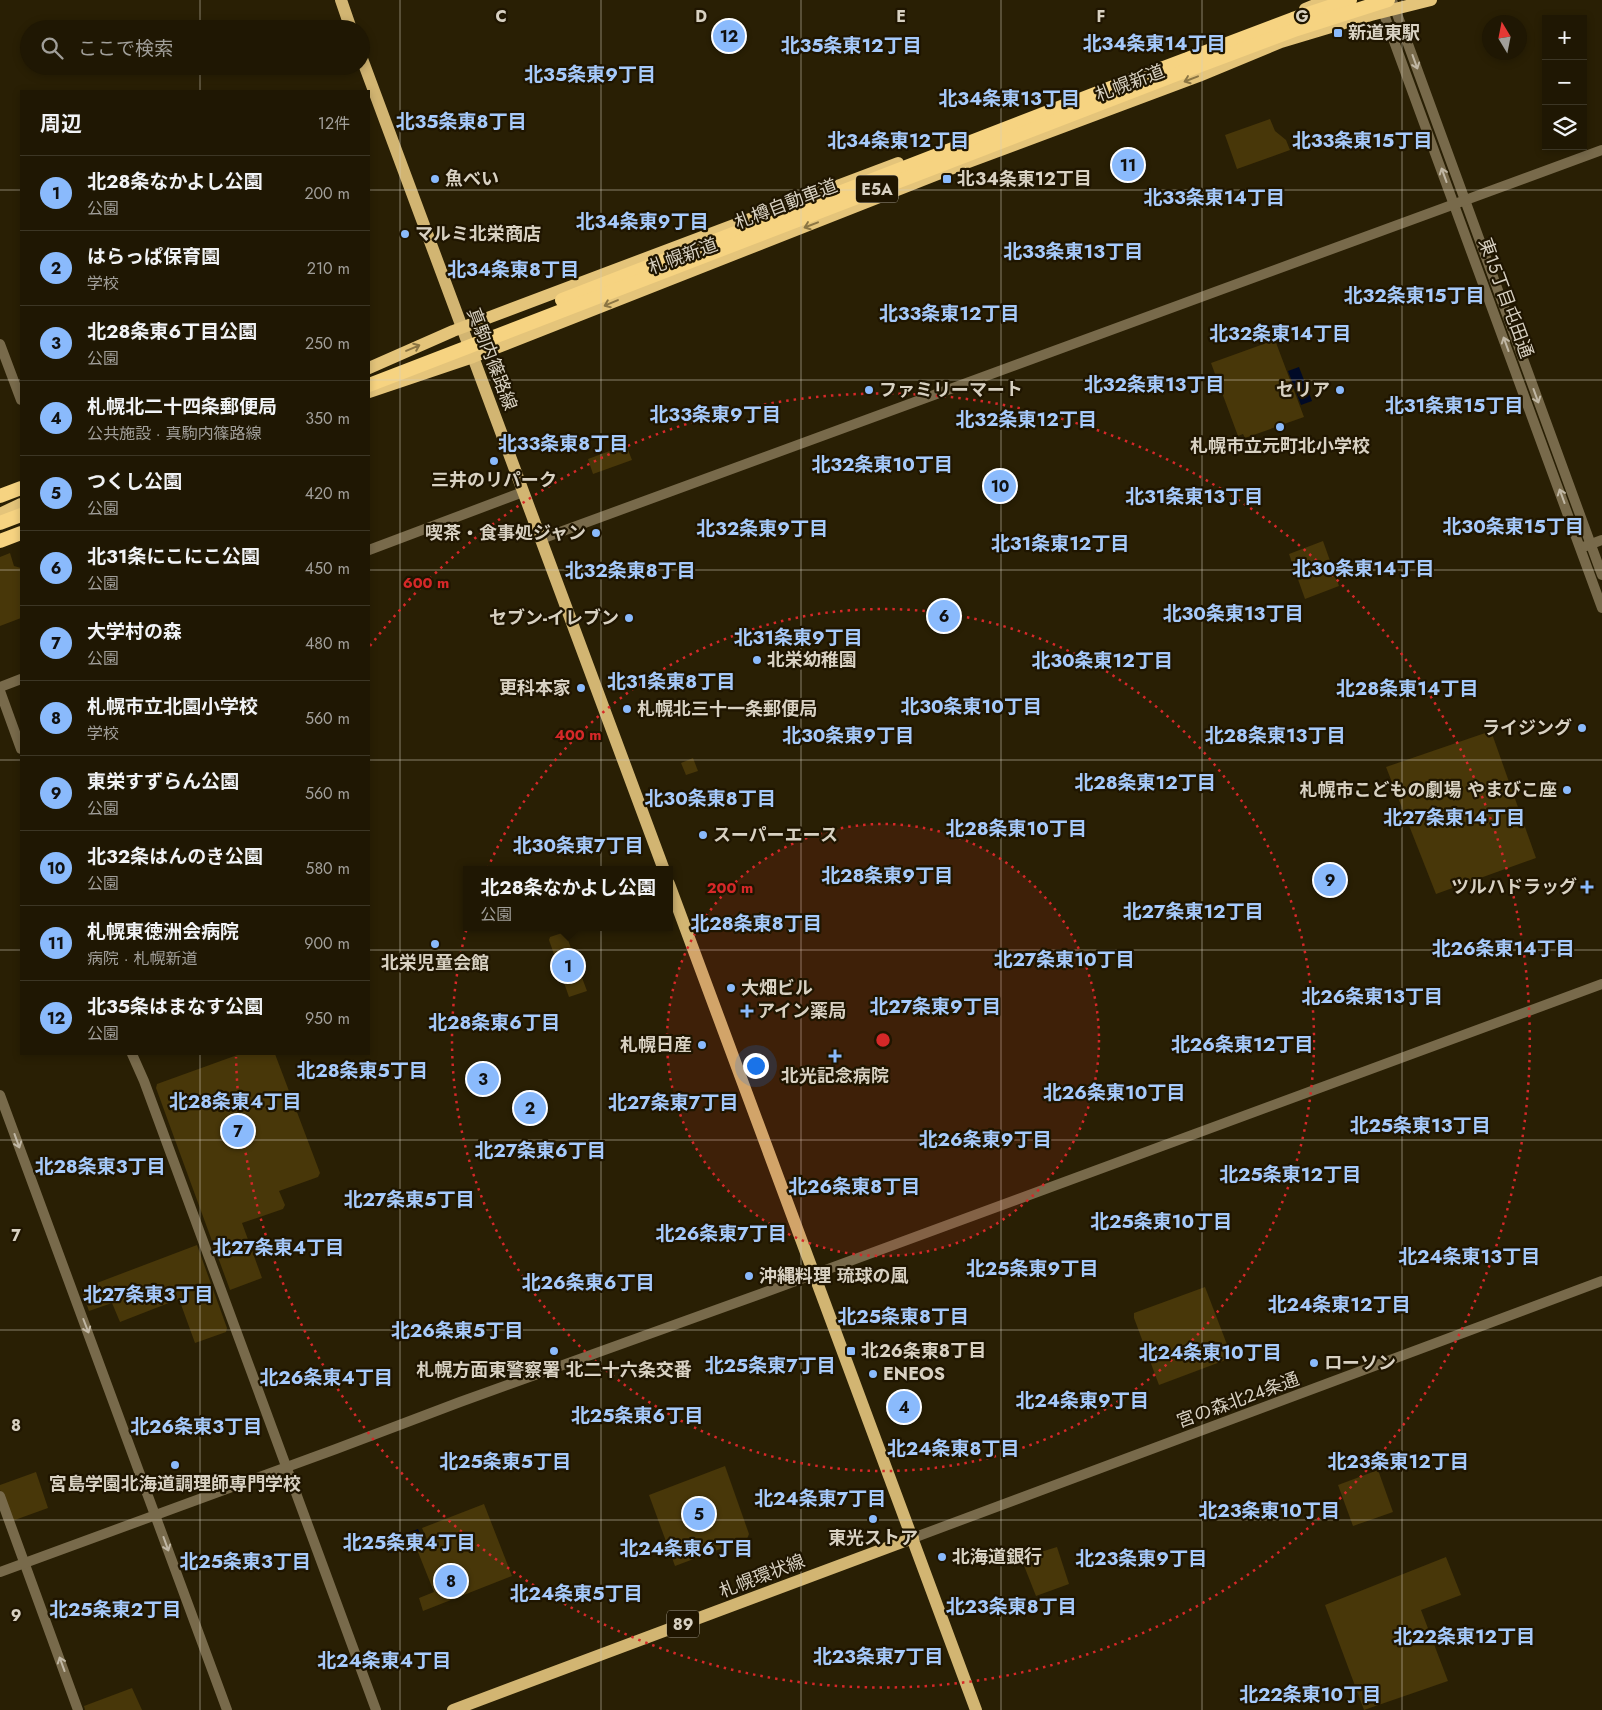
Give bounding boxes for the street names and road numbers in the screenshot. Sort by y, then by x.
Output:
street label: 札幌新道 [1092,58,1168,108]
street label: 札樽自動車道 [731,173,841,235]
road number: E5A [856,175,898,202]
street label: 札幌新道 [645,231,721,281]
street label: 東15丁目屯田通 [1472,234,1540,362]
street label: 真駒内篠路線 [461,304,523,414]
street label: 宮の森北24条通 [1173,1366,1303,1434]
street label: 札幌環状線 [715,1548,809,1604]
road number: 89 [667,1610,699,1638]

